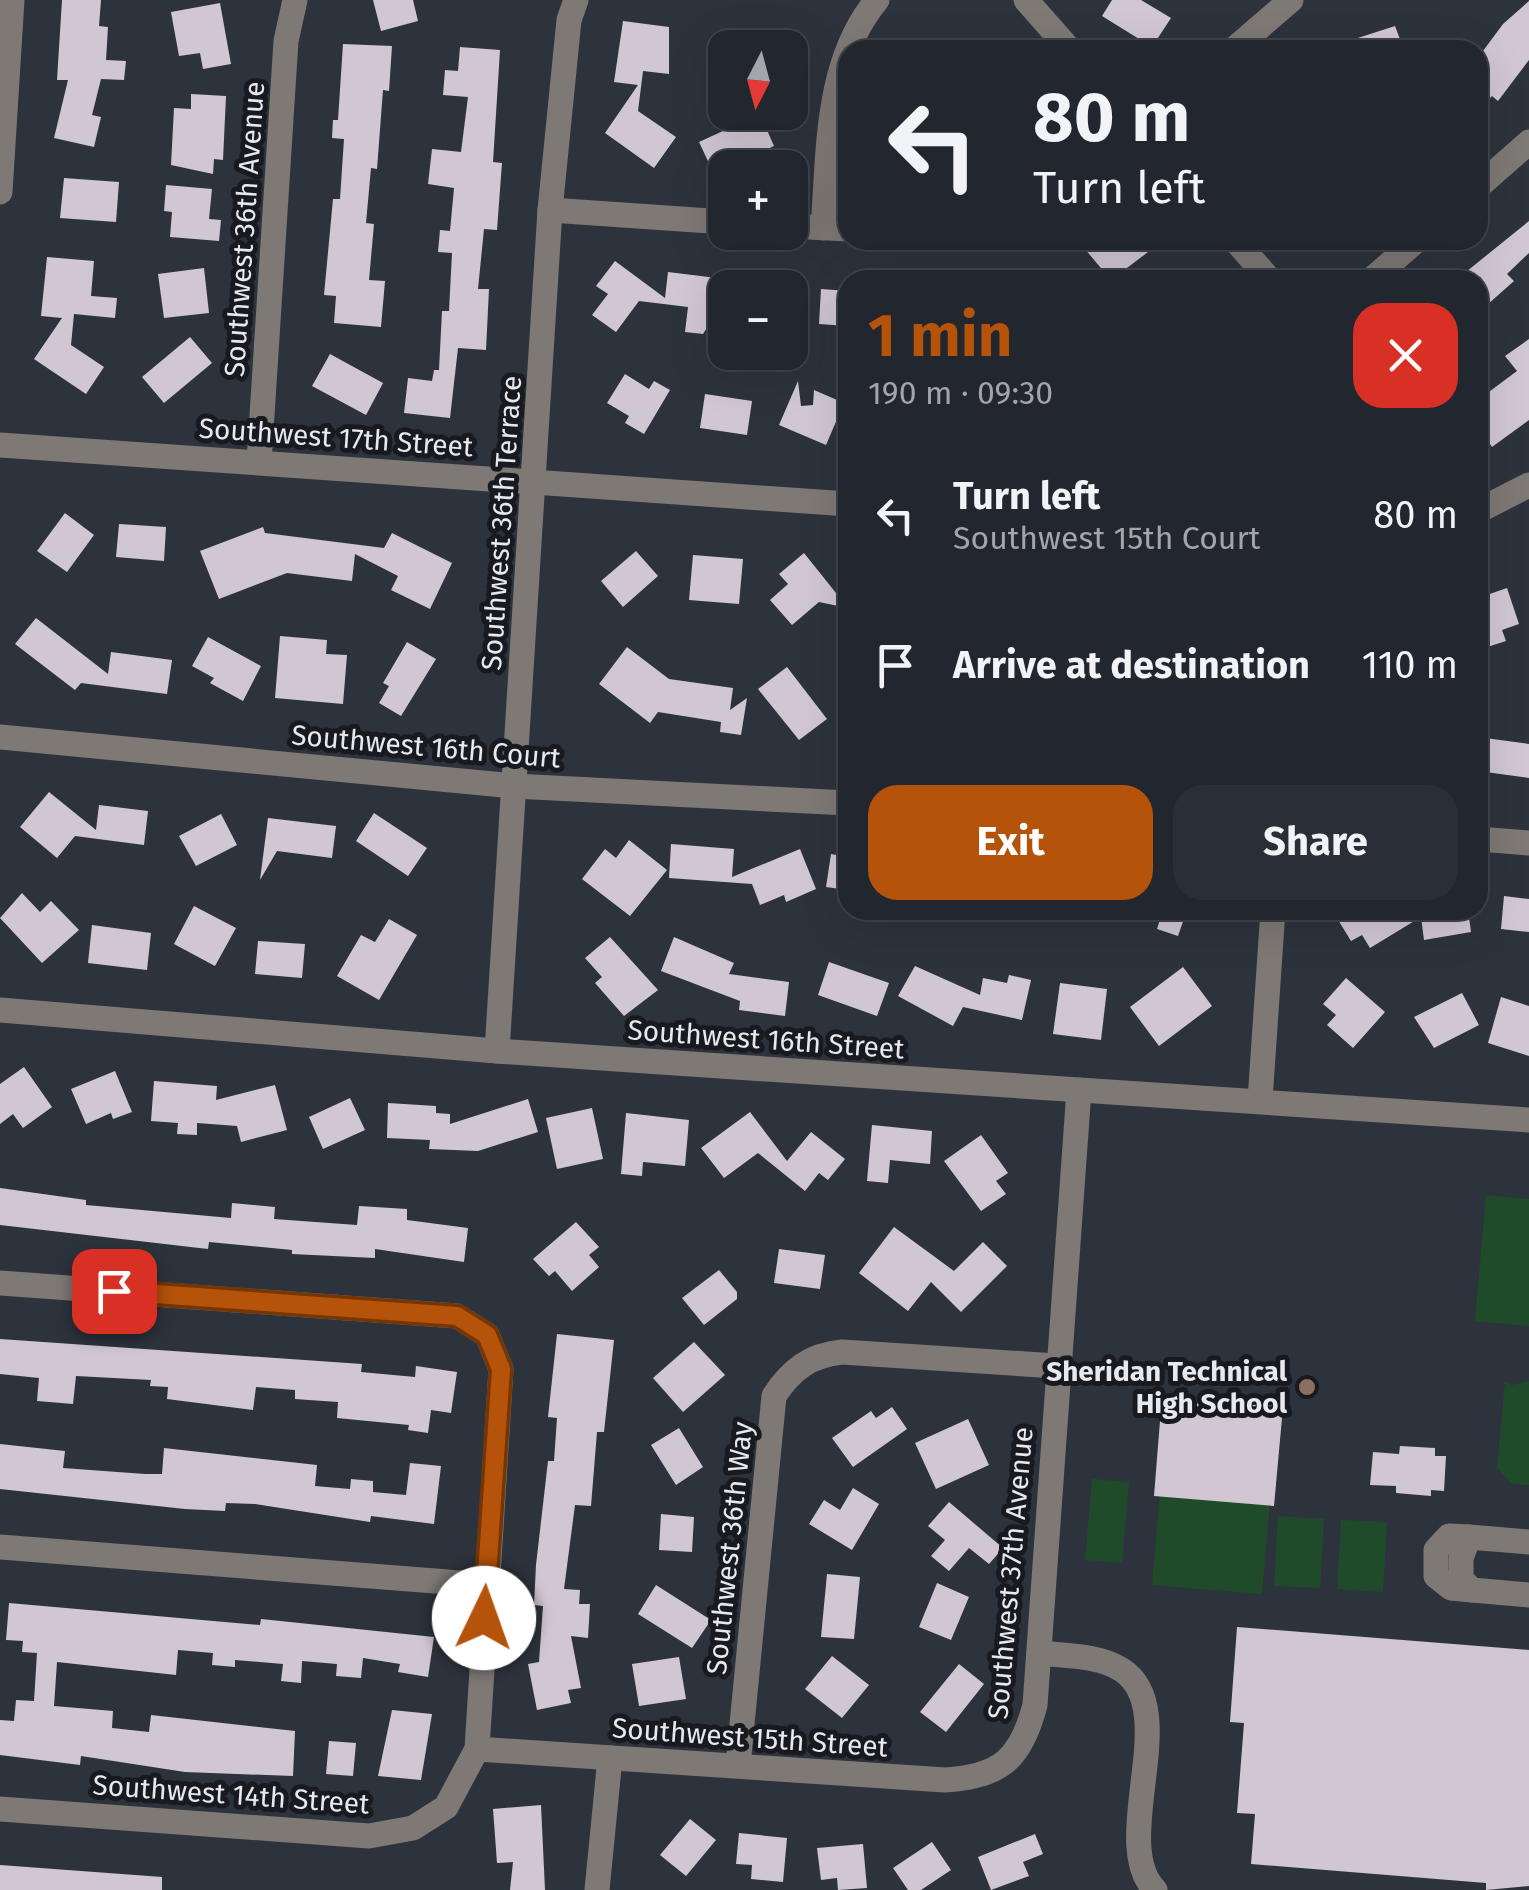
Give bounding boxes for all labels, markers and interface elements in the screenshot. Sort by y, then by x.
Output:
north arrow [708,30,808,130]
map controls [708,30,808,370]
text: 80 m [1033,76,1190,160]
street label: Southwest 36th Avenue [218,80,271,378]
icon: left [868,80,998,210]
button: + [708,150,808,250]
text: Turn left [1033,161,1205,215]
button: − [708,270,808,370]
text: 1 min [868,300,1012,372]
button: close [1353,303,1458,408]
text: 190 m · 09:30 [868,374,1053,412]
street label: Southwest 36th Terrace [475,375,528,672]
street label: Southwest 17th Street [198,411,475,464]
text: Turn left [953,473,1100,519]
icon: left [868,488,923,543]
text: 80 m [1373,492,1458,538]
text: Southwest 15th Court [953,519,1260,557]
icon: arrive [868,638,923,693]
text: Arrive at destination [953,642,1310,688]
text: 110 m [1362,642,1458,688]
street label: Southwest 16th Court [290,718,563,775]
button: Exit [868,785,1153,900]
button: Share [1173,785,1458,900]
street label: Southwest 16th Street [626,1013,906,1066]
pin [72,1249,157,1334]
icon: arrive [87,1264,142,1319]
place label: Sheridan Technical High School [1046,1355,1288,1420]
marker: Sheridan Technical High School [1296,1376,1318,1398]
street label: Southwest 36th Way [700,1420,759,1676]
street label: Southwest 37th Avenue [981,1425,1040,1721]
position arrow [432,1566,536,1670]
street label: Southwest 15th Street [611,1711,890,1764]
street label: Southwest 14th Street [92,1768,371,1821]

